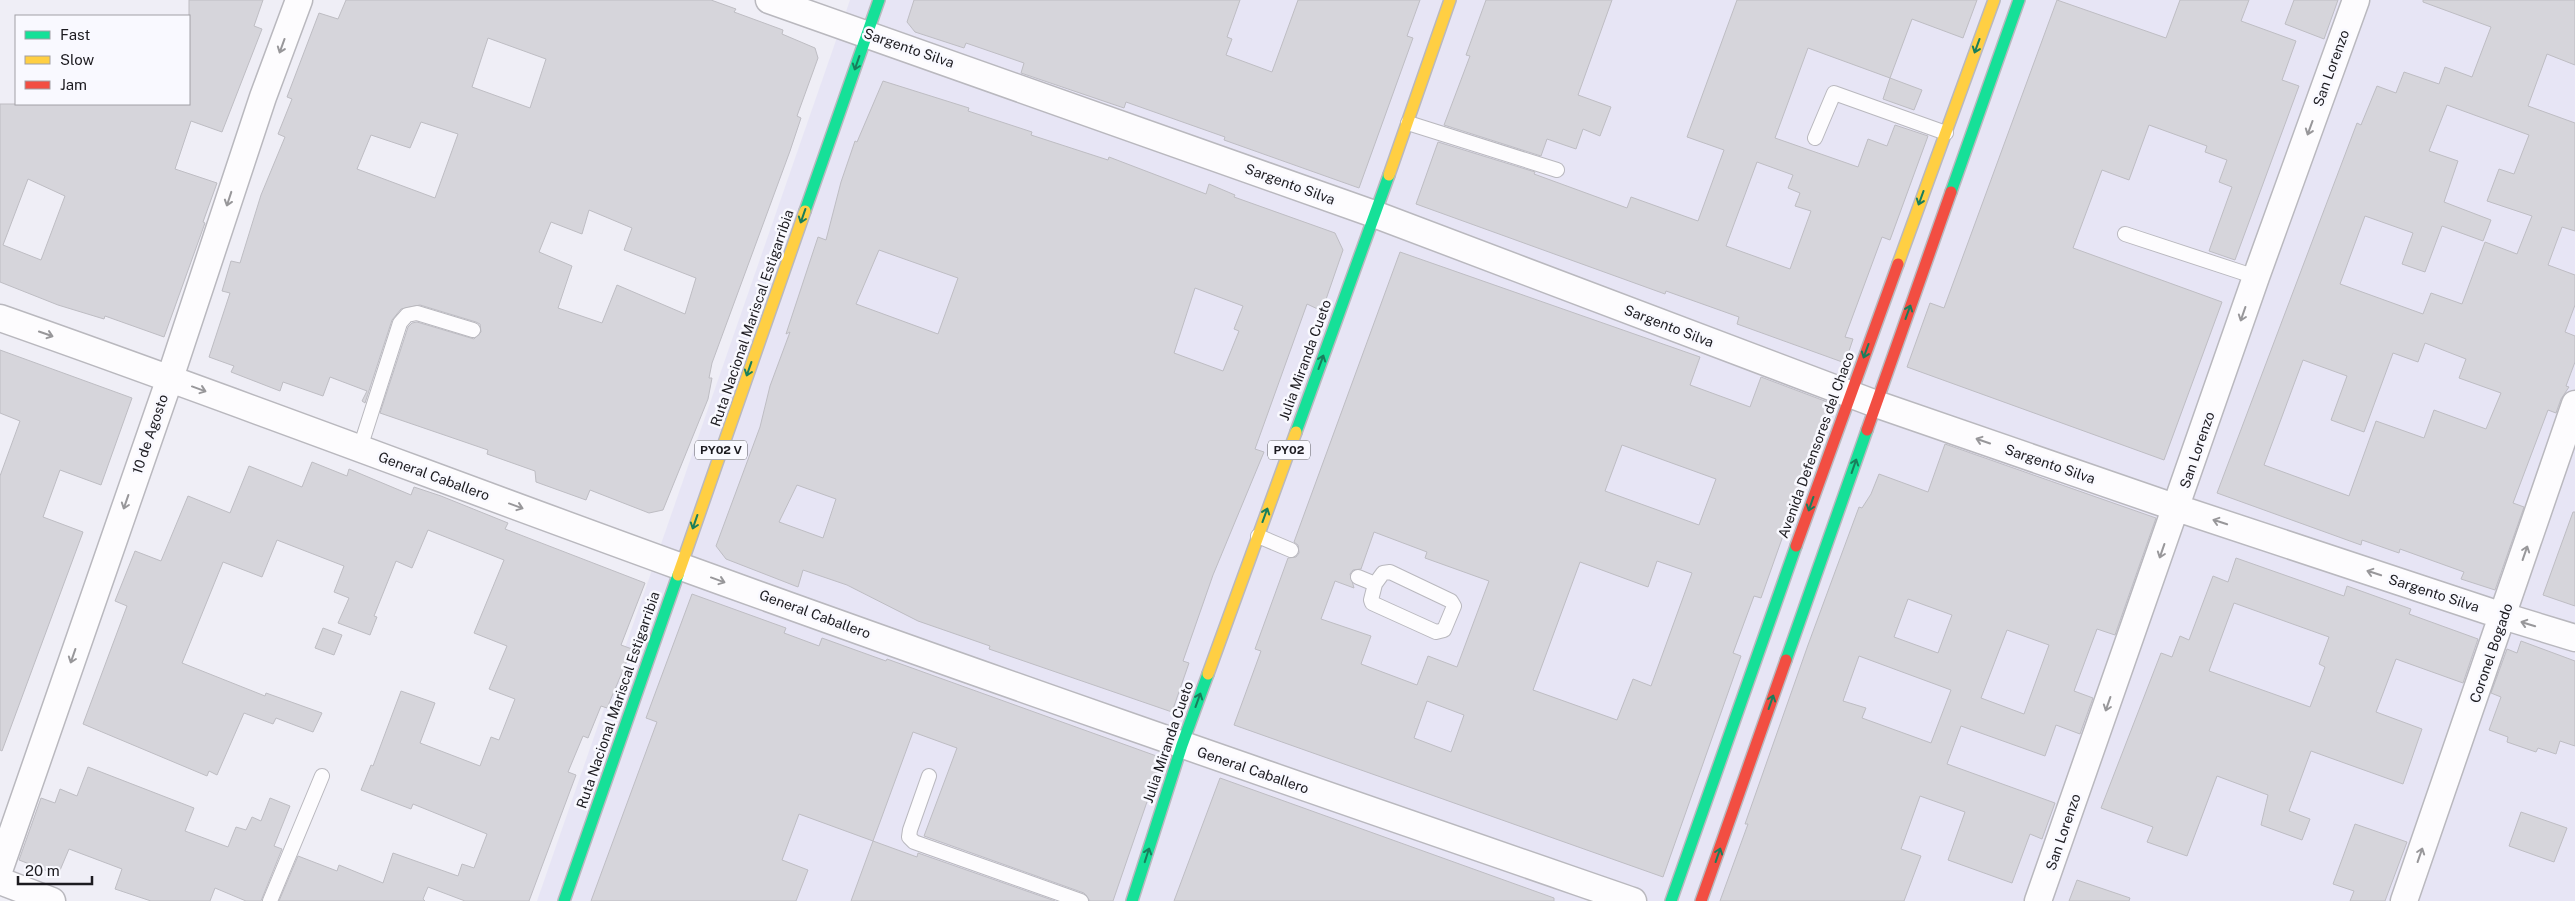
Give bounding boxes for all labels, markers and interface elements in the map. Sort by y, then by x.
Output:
legend [15,15,190,105]
street label: Sargento Silva [862,25,956,71]
text: Fast [60,26,90,43]
street label: San Lorenzo [2310,28,2352,108]
one-way arrow [277,38,286,53]
one-way arrow [1972,38,1981,53]
text: Slow [60,51,95,68]
one-way arrow [852,54,862,70]
text: Jam [60,76,87,93]
one-way arrow [2305,120,2314,135]
street label: Sargento Silva [1243,160,1337,208]
one-way arrow [1916,190,1925,206]
one-way arrow [224,191,233,207]
street label: Ruta Nacional Mariscal Estigarribia [707,207,797,429]
one-way arrow [798,208,808,224]
street label: Julia Miranda Cueto [1276,297,1334,423]
street label: Sargento Silva [1622,302,1716,350]
one-way arrow [1904,305,1913,321]
one-way arrow [2238,306,2247,321]
one-way arrow [38,330,54,340]
one-way arrow [1861,343,1870,358]
street label: Avenida Defensores del Chaco [1775,350,1857,540]
one-way arrow [1317,355,1326,370]
one-way arrow [744,361,754,377]
one-way arrow [191,385,206,394]
street label: 10 de Agosto [129,392,171,476]
street label: San Lorenzo [2176,409,2218,491]
one-way arrow [1976,436,1991,445]
road number: PY02 V [695,440,747,460]
road number: PY02 [1268,440,1310,460]
street label: Sargento Silva [2003,441,2097,487]
street label: General Caballero [376,448,492,504]
one-way arrow [1850,458,1859,474]
one-way arrow [121,494,130,510]
one-way arrow [1806,496,1815,511]
one-way arrow [508,502,523,511]
one-way arrow [1261,508,1270,523]
one-way arrow [690,514,699,530]
one-way arrow [2212,517,2228,526]
one-way arrow [2157,542,2166,558]
one-way arrow [2521,545,2530,561]
one-way arrow [2366,568,2382,578]
street label: Sargento Silva [2387,571,2481,615]
one-way arrow [709,576,725,585]
street label: General Caballero [757,586,873,642]
street label: Ruta Nacional Mariscal Estigarribia [573,589,663,811]
street label: Coronel Bogado [2466,601,2516,705]
one-way arrow [2521,618,2537,628]
one-way arrow [68,648,77,663]
street label: Julia Miranda Cueto [1140,679,1196,805]
one-way arrow [1194,693,1203,709]
one-way arrow [1767,694,1776,710]
one-way arrow [2103,696,2112,711]
street label: General Caballero [1195,743,1311,797]
street label: San Lorenzo [2042,791,2084,873]
one-way arrow [1142,847,1152,863]
one-way arrow [1713,847,1723,863]
one-way arrow [2416,848,2425,863]
scale bar [18,854,91,886]
text: 20 m [25,862,60,879]

